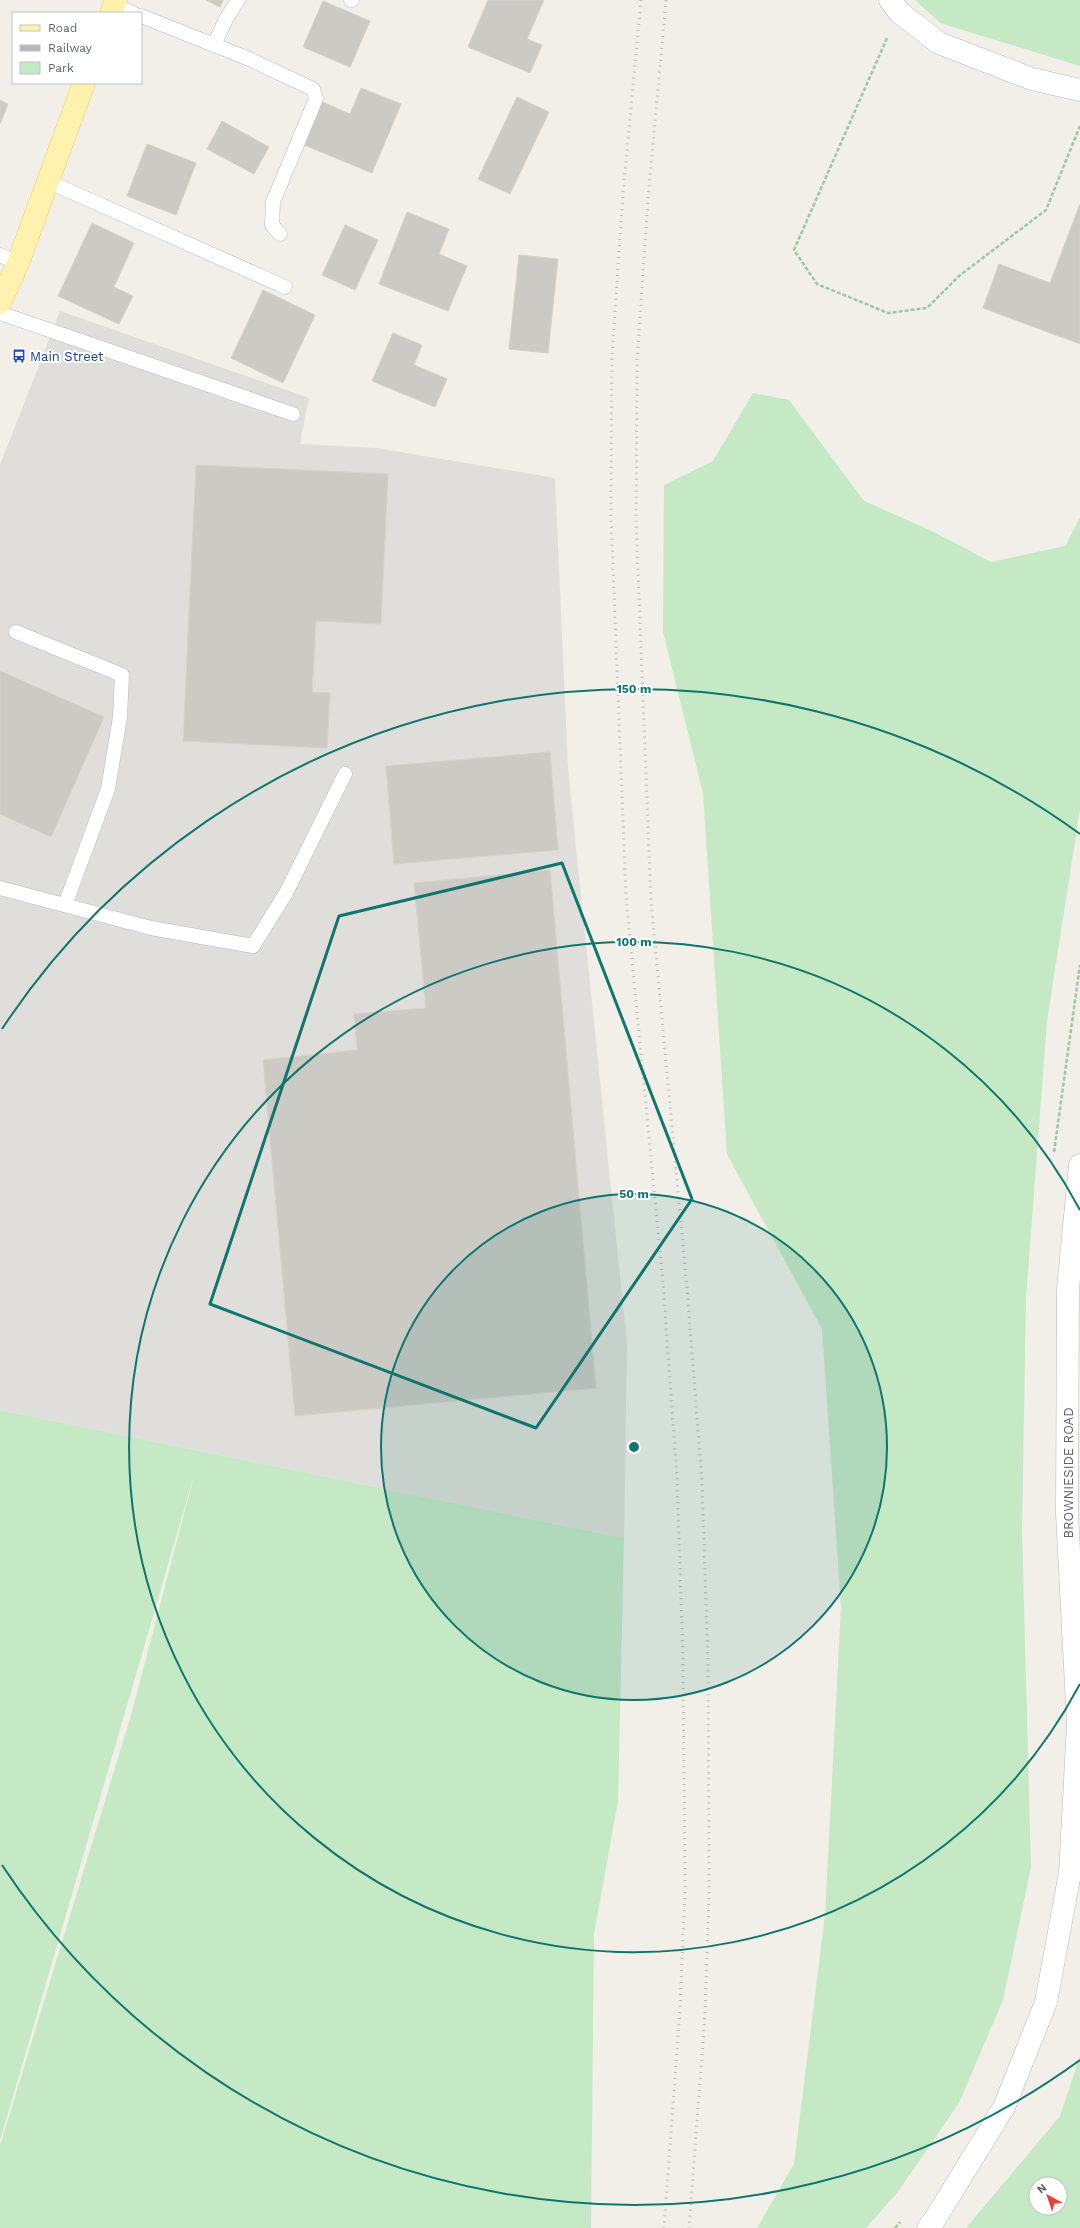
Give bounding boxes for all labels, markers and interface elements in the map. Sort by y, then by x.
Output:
legend [12,12,142,84]
text: Road [48,21,77,35]
text: Railway [48,41,93,55]
text: Park [48,61,74,75]
bus stop icon: Main Street [11,348,27,364]
place label: Main Street [30,349,104,364]
text: 150 m [617,682,651,696]
text: 100 m [616,935,652,949]
text: 50 m [619,1187,649,1201]
street label: BROWNIESIDE ROAD [1061,1407,1076,1539]
centre of rings [627,1440,641,1454]
north arrow [1028,2176,1068,2216]
text: N [1035,2181,1049,2196]

